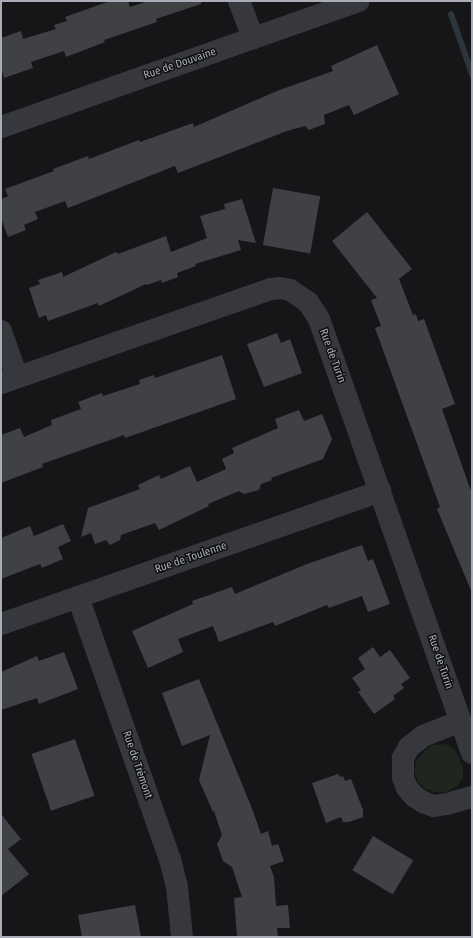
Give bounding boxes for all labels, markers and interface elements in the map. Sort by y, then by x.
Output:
street label: Rue de Douvaine [142,45,218,83]
street label: Rue de Turin [316,327,348,385]
street label: Rue de Toulenne [153,540,229,576]
street label: Rue de Turin [425,633,455,691]
street label: Rue de Trémont [119,729,155,801]

